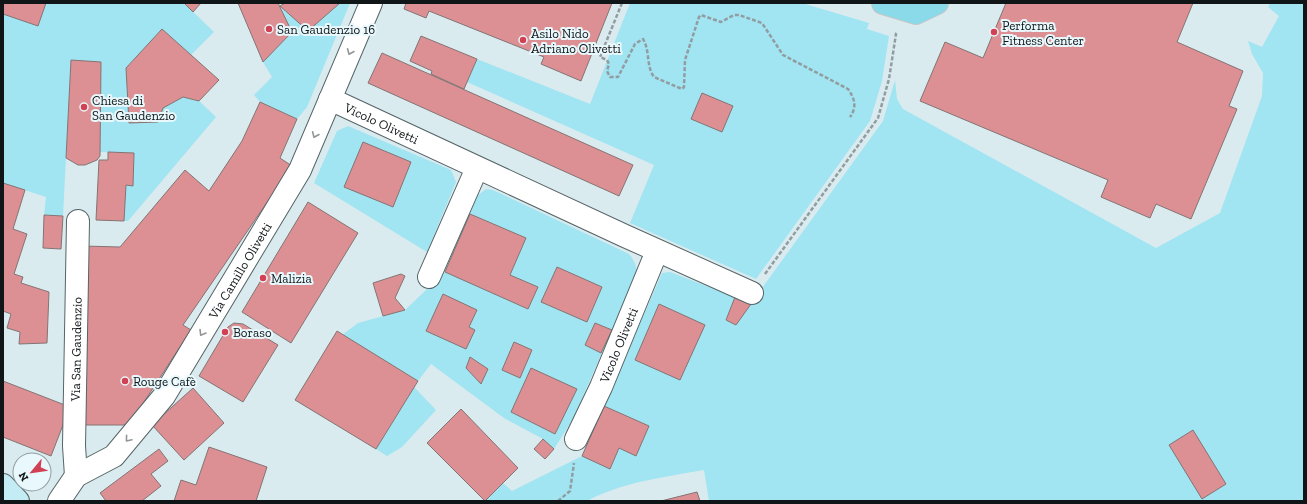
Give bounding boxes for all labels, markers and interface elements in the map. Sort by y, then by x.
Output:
place label: Performa Fitness Center [1002,18,1084,48]
place label: San Gaudenzio 16 [277,22,375,37]
marker: San Gaudenzio 16 [264,24,274,34]
place label: Asilo Nido Adriano Olivetti [531,26,621,56]
marker: Performa Fitness Center [989,27,999,37]
marker: Asilo Nido Adriano Olivetti [518,35,528,45]
one-way arrow [347,47,355,55]
place label: Chiesa di San Gaudenzio [92,93,176,123]
street label: Vicolo Olivetti [341,99,421,147]
marker: Chiesa di San Gaudenzio [79,102,89,112]
one-way arrow [312,131,320,139]
street label: Via Camillo Olivetti [205,220,275,322]
place label: Malizia [271,271,312,286]
marker: Malizia [258,273,268,283]
street label: Via San Gaudenzio [68,296,85,402]
street label: Vicolo Olivetti [596,305,641,386]
place label: Boraso [233,325,272,340]
marker: Boraso [220,327,230,337]
one-way arrow [199,329,206,336]
place label: Rouge Cafè [133,374,196,389]
marker: Rouge Cafè [120,376,130,386]
one-way arrow [125,435,132,442]
north arrow [12,452,52,492]
text: N [16,469,31,483]

